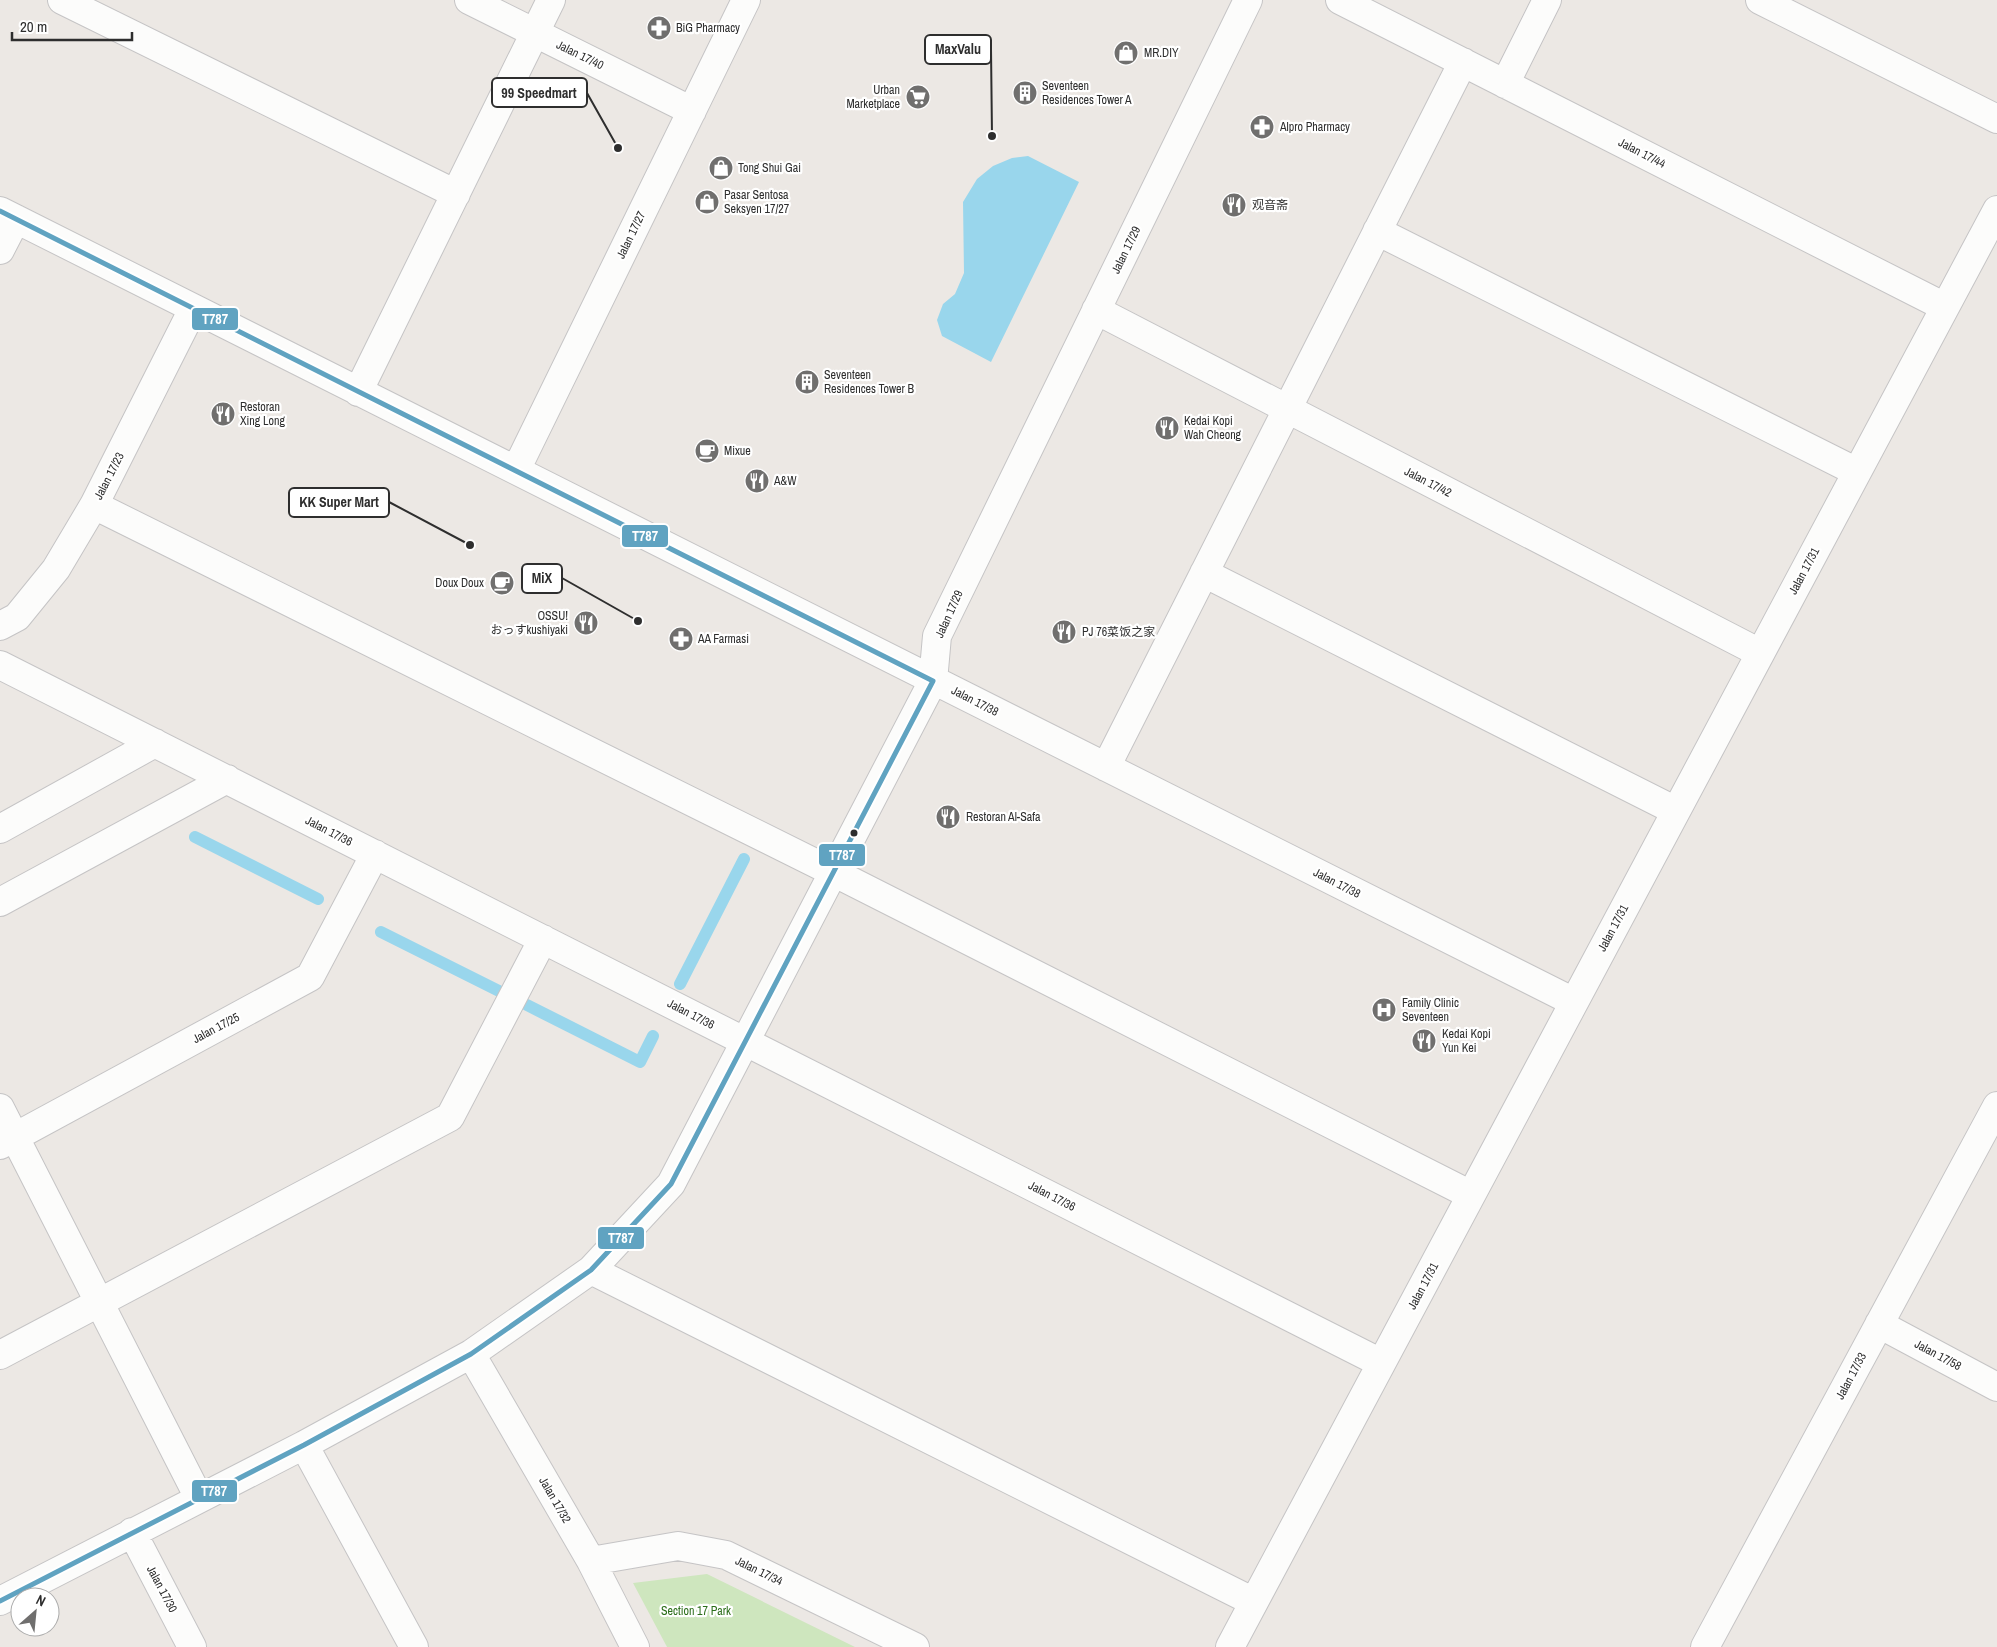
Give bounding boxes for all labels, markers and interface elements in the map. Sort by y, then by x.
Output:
scale bar [12,10,132,42]
pharmacy icon: BiG Pharmacy [646,15,672,41]
text: 20 m [20,16,47,37]
place label: BiG Pharmacy [676,20,740,36]
callout: MaxValu [925,35,991,64]
street label: Jalan 17/40 [554,37,606,73]
text: MaxValu [935,40,981,58]
shop icon: MR.DIY [1113,40,1139,66]
place label: MR.DIY [1144,45,1179,61]
callout: 99 Speedmart [492,78,587,107]
place label: Seventeen Residences Tower A [1042,78,1132,108]
building icon: Seventeen Residences Tower A [1012,80,1038,106]
place label: Urban Marketplace [846,82,900,112]
text: 99 Speedmart [501,84,577,102]
supermarket icon: Urban Marketplace [905,84,931,110]
pharmacy icon: Alpro Pharmacy [1249,114,1275,140]
place label: Alpro Pharmacy [1279,119,1350,135]
street label: Jalan 17/44 [1616,134,1669,172]
shop icon: Tong Shui Gai [708,155,734,181]
place label: Tong Shui Gai [738,160,801,176]
place label: Pasar Sentosa Seksyen 17/27 [724,187,790,217]
shop icon: Pasar Sentosa Seksyen 17/27 [694,189,720,215]
restaurant icon: 观音斋 [1221,192,1247,218]
place label: 观音斋 [1252,197,1288,213]
street label: Jalan 17/27 [613,208,650,261]
street label: Jalan 17/29 [1108,224,1144,276]
line badge: T787 [191,307,239,331]
text: T787 [202,310,229,328]
place label: Seventeen Residences Tower B [824,367,915,397]
building icon: Seventeen Residences Tower B [794,369,820,395]
place label: Restoran Xing Long [240,399,285,429]
restaurant icon: Restoran Xing Long [210,401,236,427]
place label: Kedai Kopi Wah Cheong [1184,413,1242,443]
restaurant icon: Kedai Kopi Wah Cheong [1154,415,1180,441]
cafe icon: Mixue [694,438,720,464]
place label: Mixue [724,443,751,459]
street label: Jalan 17/23 [90,450,128,502]
street label: Jalan 17/42 [1402,463,1454,501]
restaurant icon: A&W [744,468,770,494]
place label: A&W [773,473,797,489]
callout: KK Super Mart [289,488,389,517]
text: KK Super Mart [299,493,379,511]
line badge: T787 [621,524,669,548]
text: T787 [632,527,659,545]
street label: Jalan 17/31 [1785,544,1823,597]
callout: MiX [522,564,562,593]
text: MiX [532,569,553,587]
cafe icon: Doux Doux [489,570,515,596]
place label: Doux Doux [435,575,484,591]
street label: Jalan 17/29 [931,588,967,640]
place label: OSSU! おっすkushiyaki [490,608,568,638]
restaurant icon: OSSU! おっすkushiyaki [573,610,599,636]
restaurant icon: PJ 76菜饭之家 [1051,619,1077,645]
place label: PJ 76菜饭之家 [1082,624,1155,640]
pharmacy icon: AA Farmasi [668,626,694,652]
place label: AA Farmasi [697,631,749,647]
street label: Jalan 17/38 [949,682,1001,720]
restaurant icon: Restoran Al-Safa [935,804,961,830]
place label: Restoran Al-Safa [966,809,1041,825]
street label: Jalan 17/36 [303,812,355,850]
unlabelled marker [849,828,859,838]
line badge: T787 [818,843,866,867]
text: T787 [829,846,856,864]
street label: Jalan 17/38 [1311,864,1363,902]
street label: Jalan 17/31 [1594,901,1632,954]
street label: Jalan 17/36 [665,995,717,1033]
place label: Family Clinic Seventeen [1402,995,1459,1025]
hospital icon: Family Clinic Seventeen [1371,997,1397,1023]
street label: Jalan 17/25 [190,1009,243,1047]
place label: Kedai Kopi Yun Kei [1442,1026,1491,1056]
restaurant icon: Kedai Kopi Yun Kei [1411,1028,1437,1054]
street label: Jalan 17/36 [1026,1177,1078,1215]
line badge: T787 [597,1226,645,1250]
text: T787 [608,1229,635,1247]
street label: Jalan 17/31 [1404,1259,1442,1312]
street label: Jalan 17/58 [1912,1336,1964,1374]
street label: Jalan 17/33 [1832,1350,1870,1402]
street label: Jalan 17/32 [535,1474,575,1526]
line badge: T787 [191,1479,238,1503]
text: T787 [201,1482,228,1500]
street label: Jalan 17/34 [733,1553,786,1590]
street label: Jalan 17/30 [143,1563,181,1615]
north arrow [10,1587,60,1637]
text: N [33,1591,49,1610]
park label: Section 17 Park [661,1603,731,1619]

